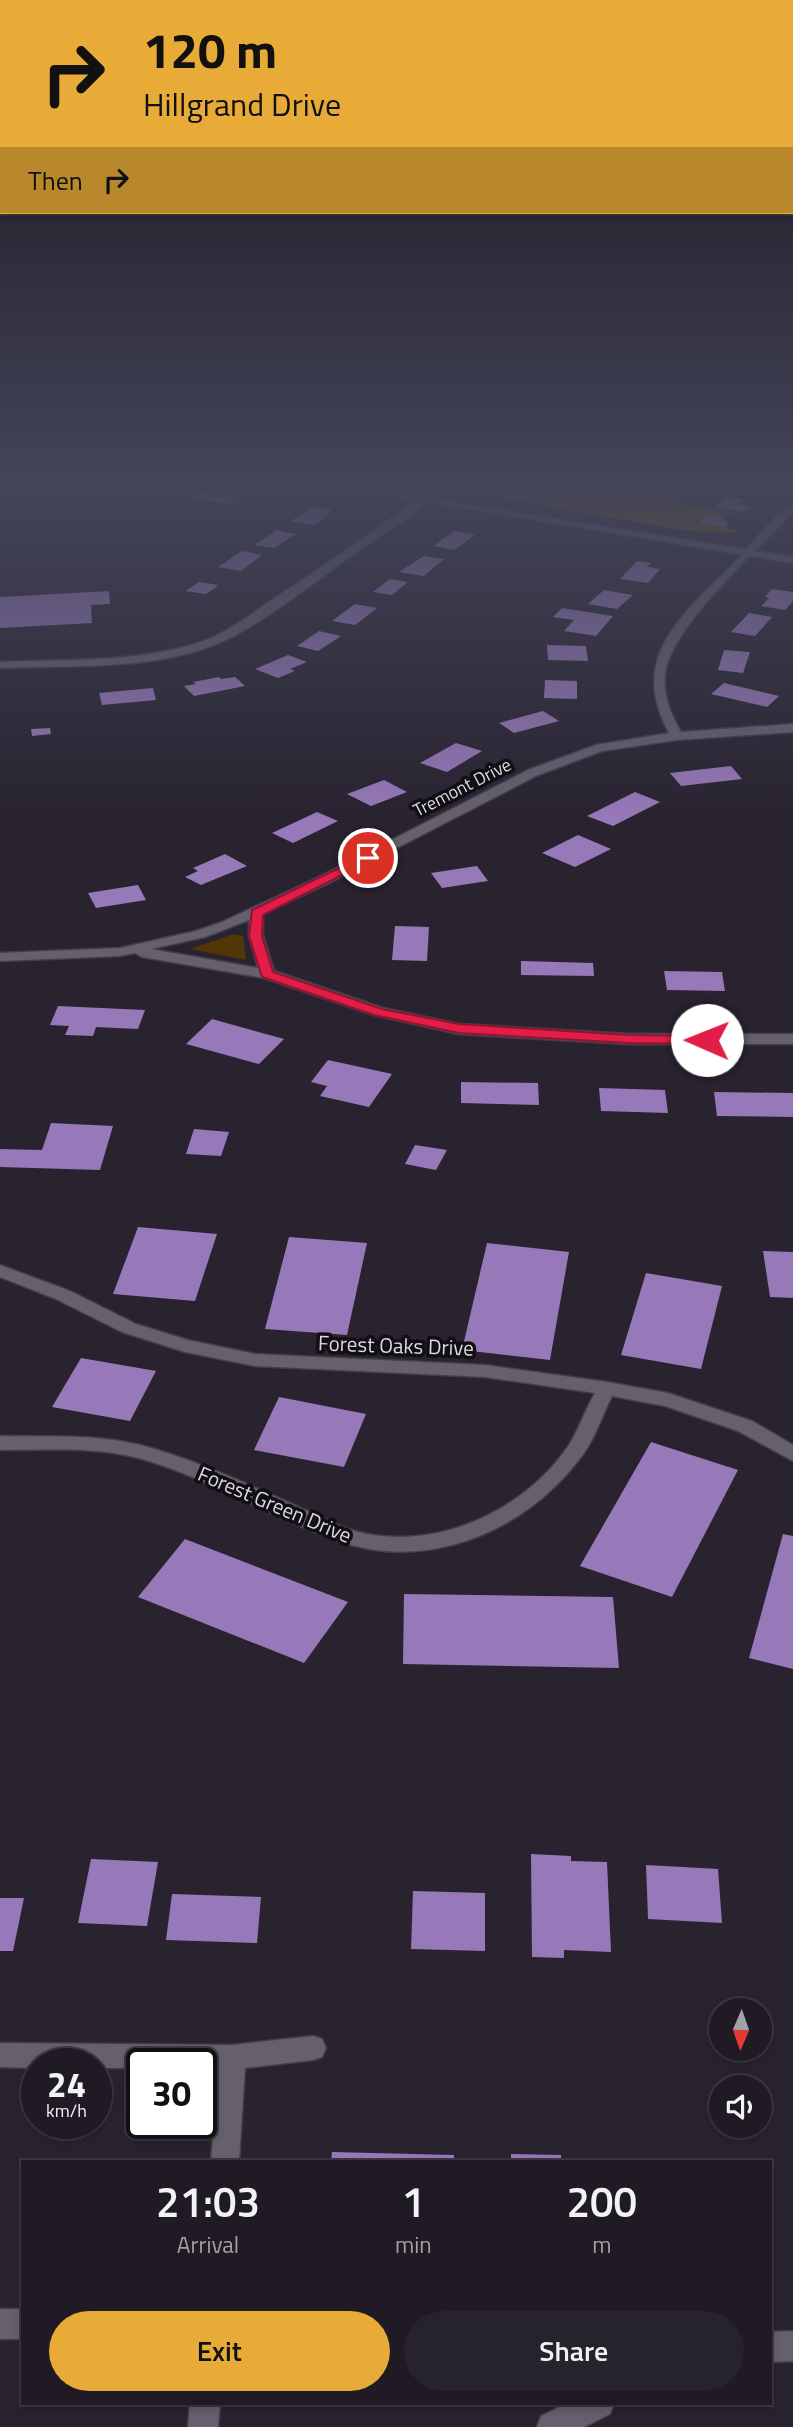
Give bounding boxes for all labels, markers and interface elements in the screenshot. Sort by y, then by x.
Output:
text: 120 m [143,12,277,87]
icon: right [28,28,119,119]
text: Hillgrand Drive [143,80,341,128]
text: Then [28,161,83,200]
icon: right [97,161,135,199]
street label: Tremont Drive [408,751,516,823]
pin [338,828,398,888]
icon: arrive [349,839,387,877]
position arrow [670,1003,744,1077]
street label: Forest Oaks Drive [318,1326,474,1364]
street label: Forest Green Drive [193,1457,357,1551]
north arrow [709,1998,772,2062]
map controls [709,1998,772,2138]
speed limit sign: 30 [126,2048,217,2139]
text: 24 [47,2057,86,2111]
button: sound [709,2075,772,2138]
text: km/h [46,2097,87,2124]
text: 21:03 [156,2169,260,2233]
text: 1 [402,2169,425,2233]
text: 200 [567,2169,637,2233]
text: Arrival [177,2227,239,2262]
text: min [395,2227,432,2262]
text: m [592,2227,611,2262]
button: Exit [49,2311,390,2391]
button: Share [404,2311,744,2391]

